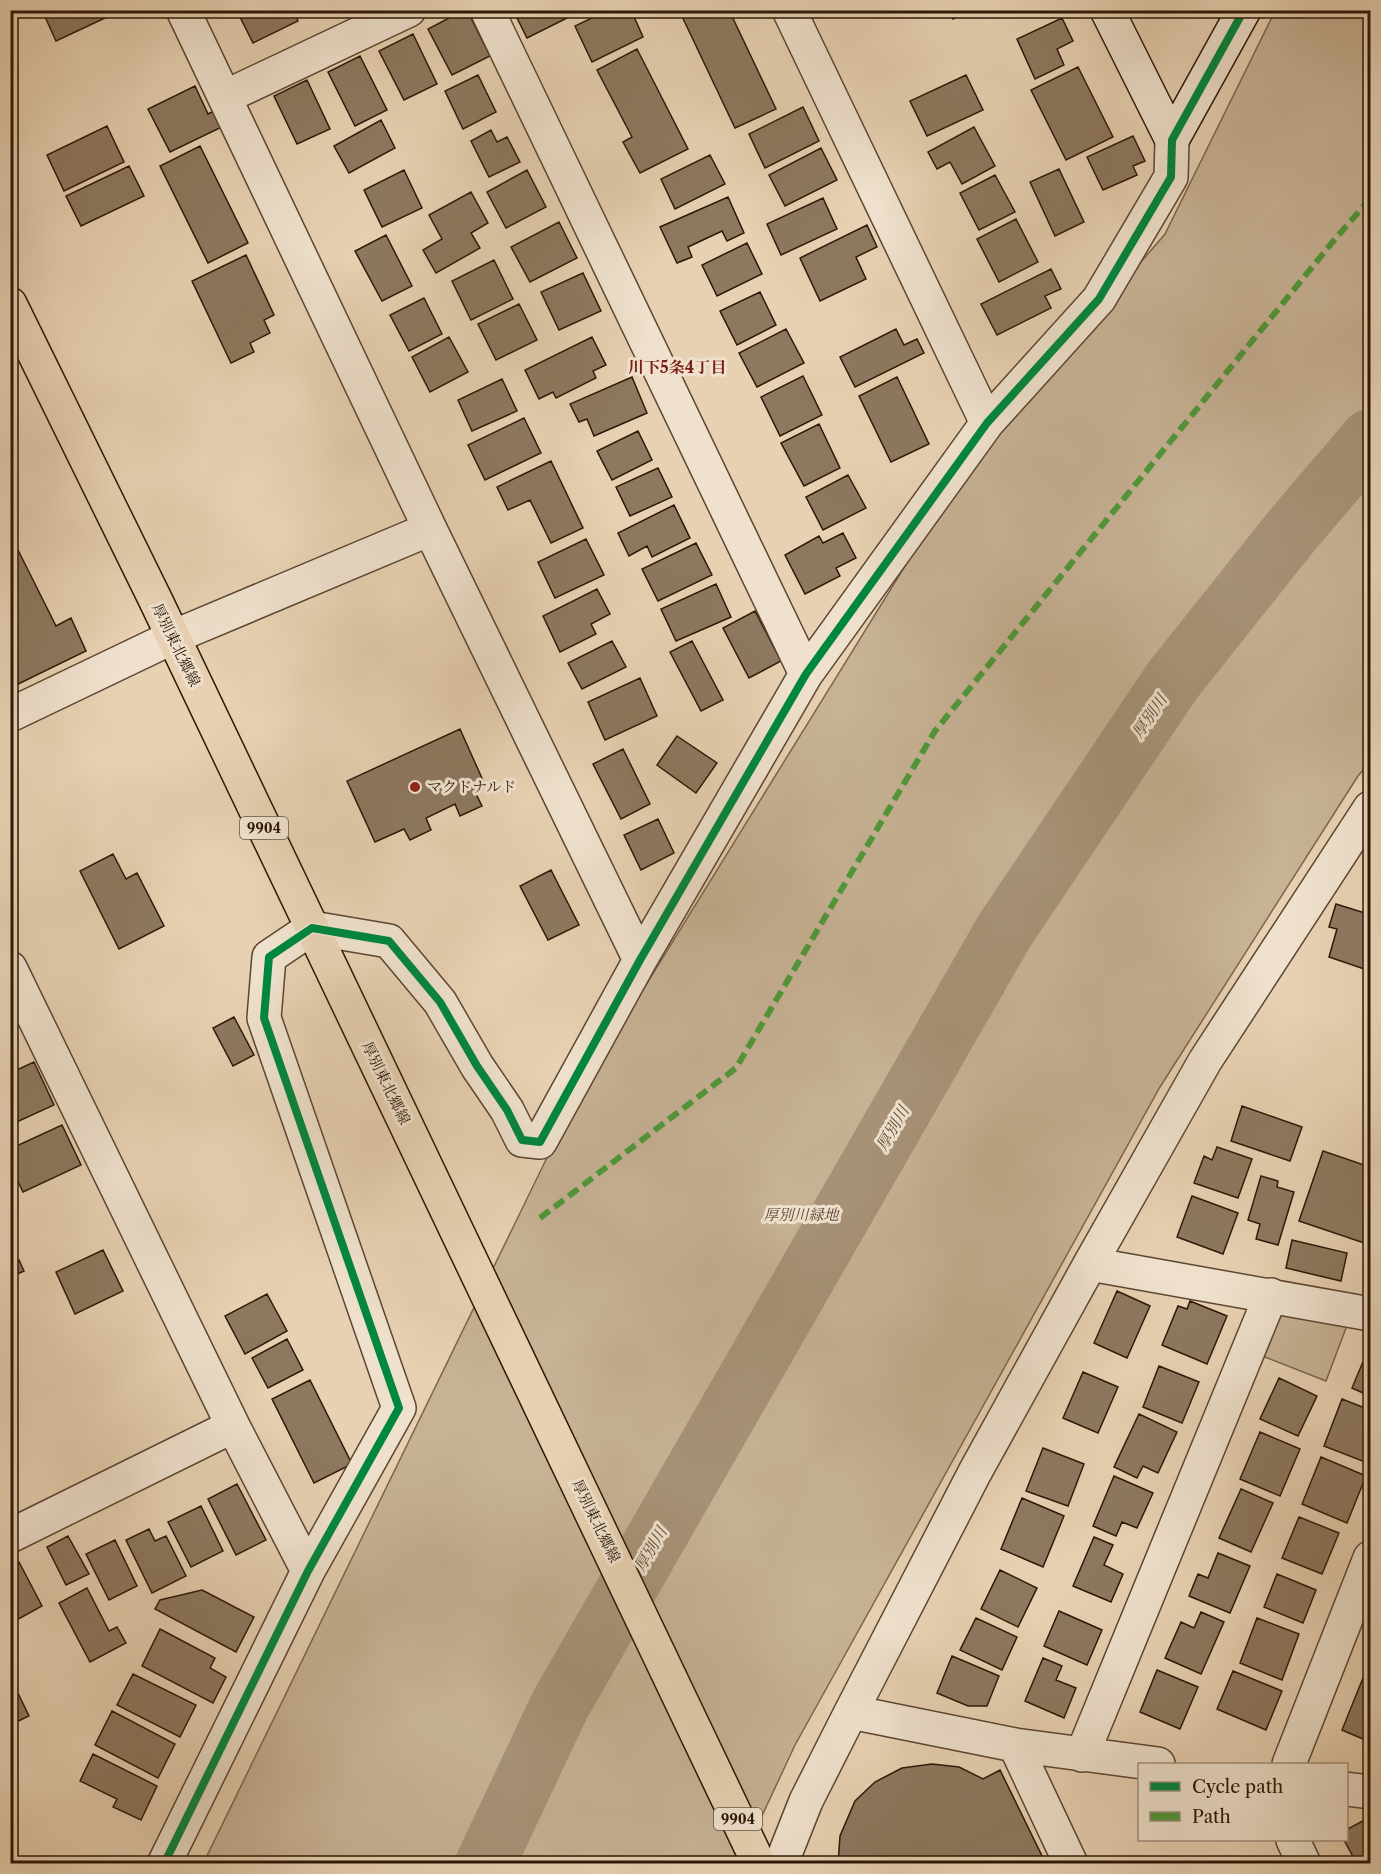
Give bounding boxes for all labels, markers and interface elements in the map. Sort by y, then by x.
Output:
district label: 川下5条4丁目 [628,357,726,377]
street label: 厚別東北郷線 [148,600,205,689]
water label: 厚別川 [1127,689,1172,741]
place label: マクドナルド [427,777,516,796]
marker: マクドナルド [408,780,422,794]
road number: 9904 [240,817,288,839]
street label: 厚別東北郷線 [358,1038,415,1127]
water label: 厚別川 [871,1100,914,1154]
park label: 厚別川緑地 [763,1205,840,1224]
street label: 厚別東北郷線 [568,1476,625,1565]
water label: 厚別川 [629,1521,672,1575]
legend [1138,1763,1348,1841]
text: Cycle path [1192,1776,1283,1798]
text: Path [1192,1806,1231,1828]
road number: 9904 [714,1808,762,1830]

